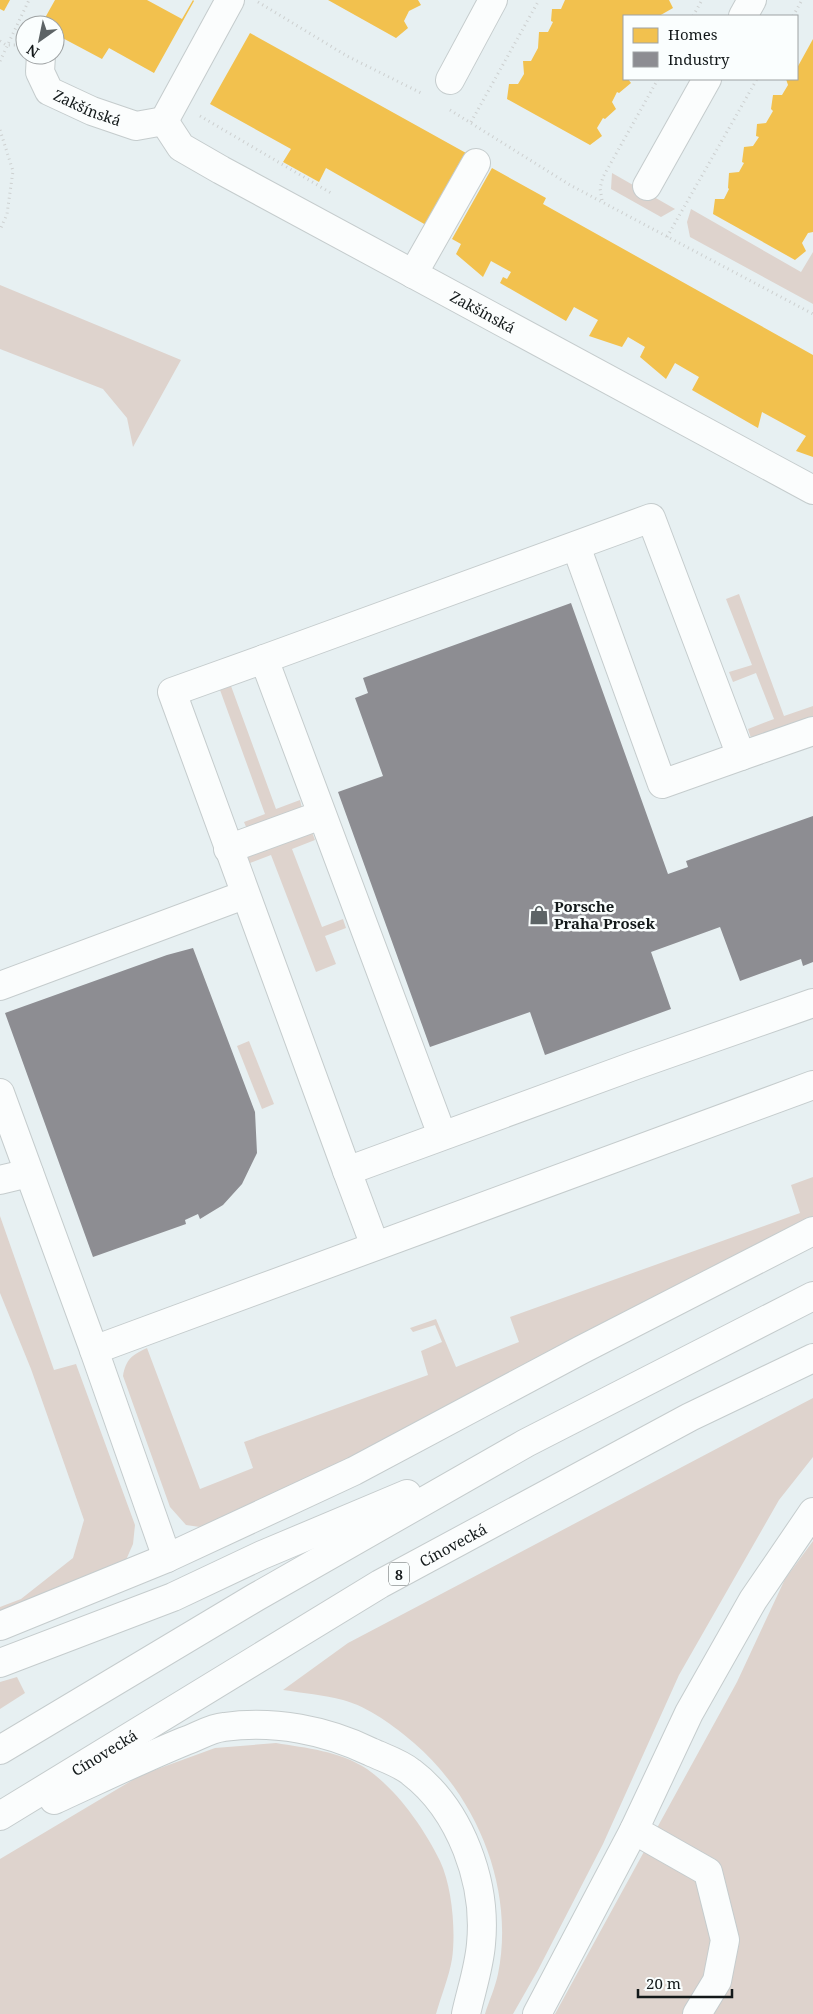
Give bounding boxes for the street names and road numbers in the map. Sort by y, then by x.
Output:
street label: Zakšínská [50,85,124,130]
street label: Zakšínská [447,286,519,337]
street label: Cínovecká [416,1518,490,1571]
road number: 8 [389,1562,409,1586]
street label: Cínovecká [67,1725,141,1780]

